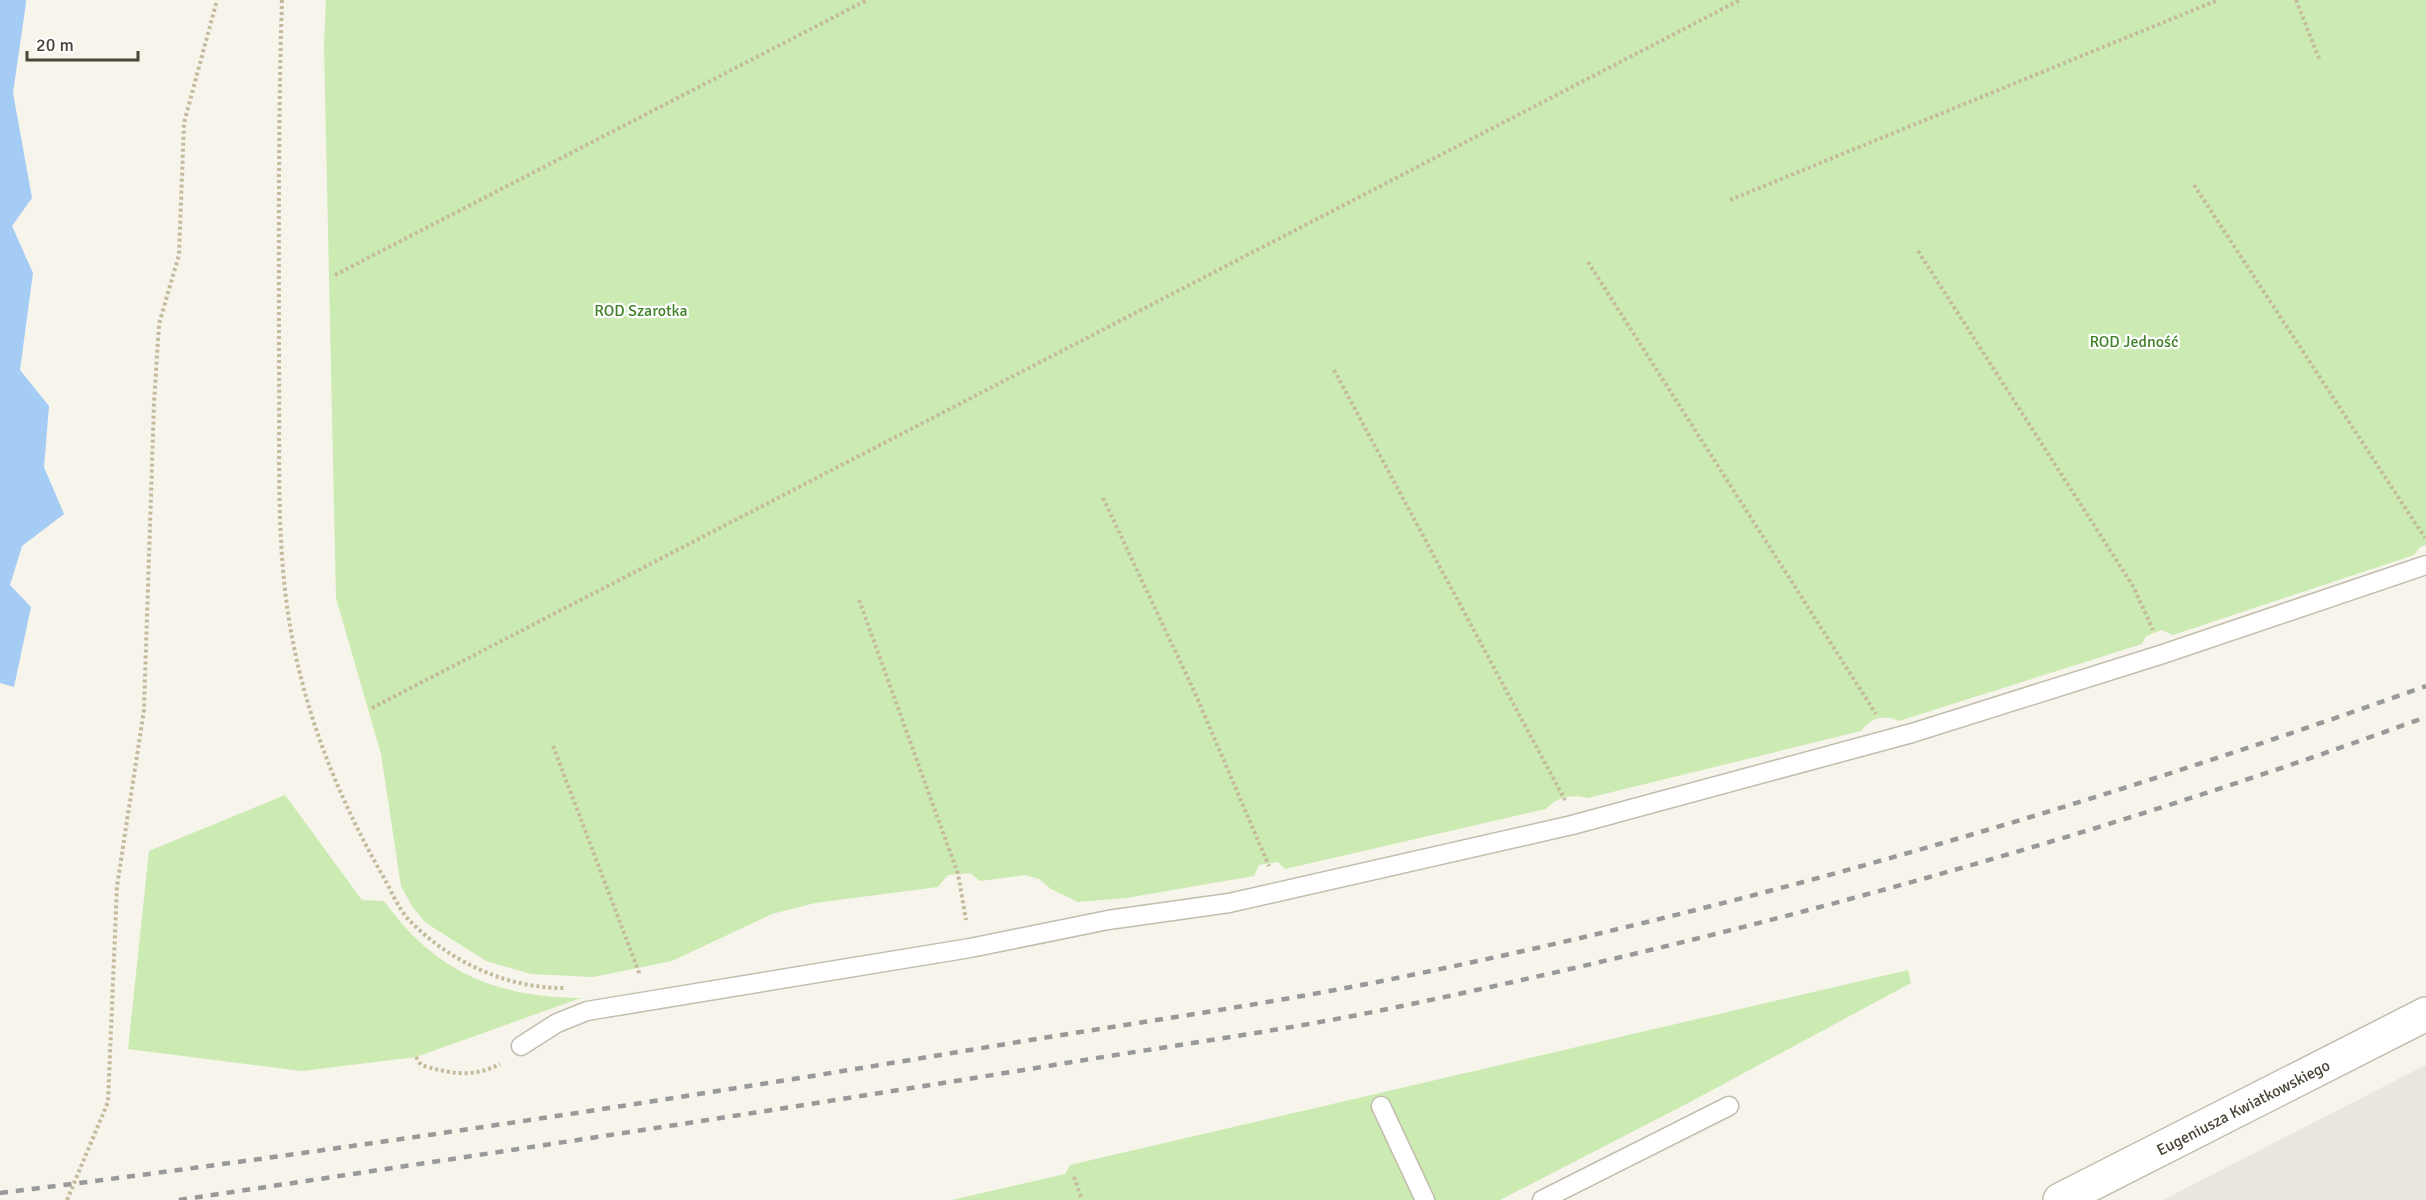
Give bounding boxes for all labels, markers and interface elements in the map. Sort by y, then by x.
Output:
scale bar [27,24,138,62]
text: 20 m [36,34,74,56]
park label: ROD Szarotka [594,301,688,321]
park label: ROD Jedność [2089,332,2179,352]
street label: Eugeniusza Kwiatkowskiego [2153,1055,2334,1160]

